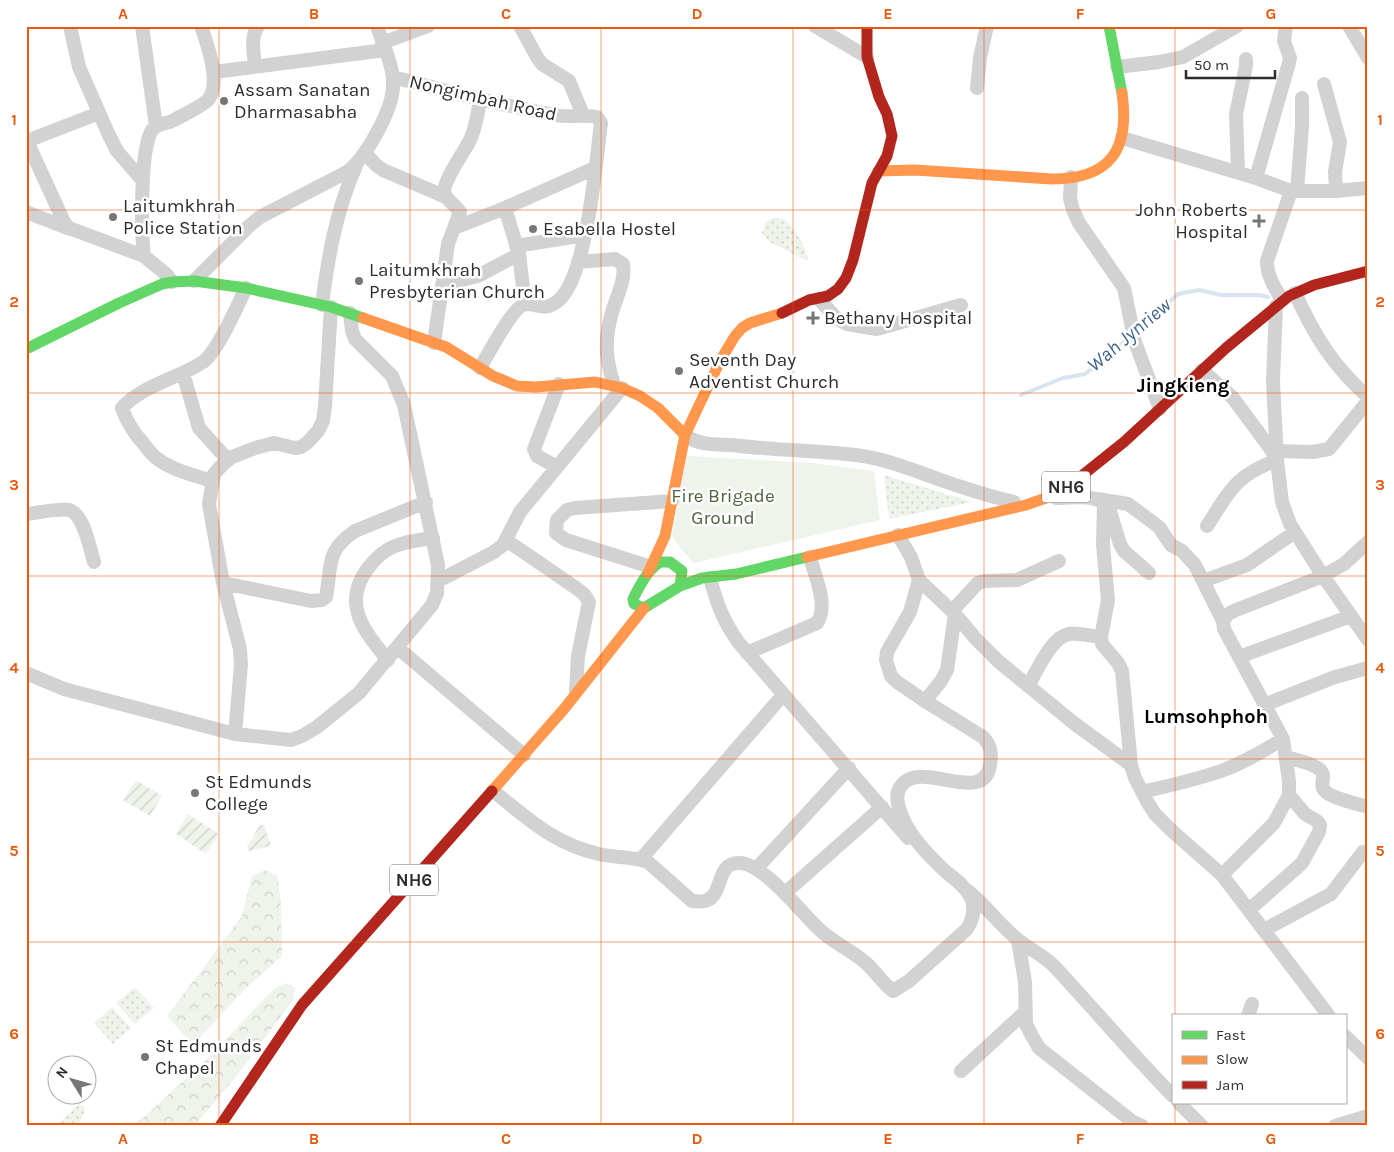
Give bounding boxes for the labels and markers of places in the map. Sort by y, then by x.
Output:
place label: Assam Sanatan Dharmasabha [234,79,371,123]
marker: Assam Sanatan Dharmasabha [218,95,230,107]
place label: Laitumkhrah Police Station [123,195,243,239]
place label: John Roberts Hospital [1135,199,1248,243]
marker: Laitumkhrah Police Station [107,211,119,223]
marker: John Roberts Hospital [1252,214,1266,228]
place label: Esabella Hostel [543,218,676,240]
marker: Esabella Hostel [527,223,539,235]
place label: Laitumkhrah Presbyterian Church [369,259,545,303]
marker: Laitumkhrah Presbyterian Church [353,275,365,287]
place label: Bethany Hospital [824,307,972,329]
marker: Bethany Hospital [806,311,820,325]
place label: Seventh Day Adventist Church [689,349,839,393]
marker: Seventh Day Adventist Church [673,365,685,377]
place label: St Edmunds College [205,771,312,815]
marker: St Edmunds College [189,787,201,799]
place label: St Edmunds Chapel [155,1035,262,1079]
marker: St Edmunds Chapel [139,1051,151,1063]

